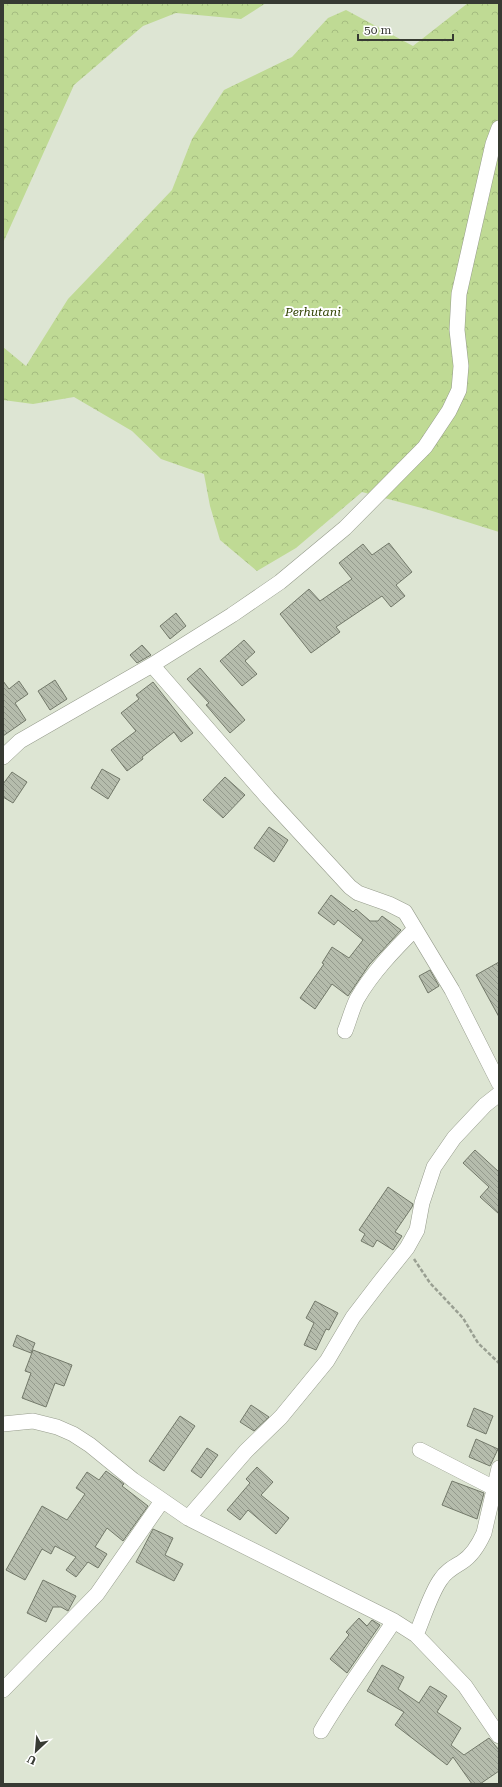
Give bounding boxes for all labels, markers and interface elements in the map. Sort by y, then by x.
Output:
scale bar [358,16,453,42]
text: 50 m [364,23,391,37]
park label: Perhutani [284,305,341,319]
north arrow [16,1731,56,1771]
text: U [25,1752,38,1767]

